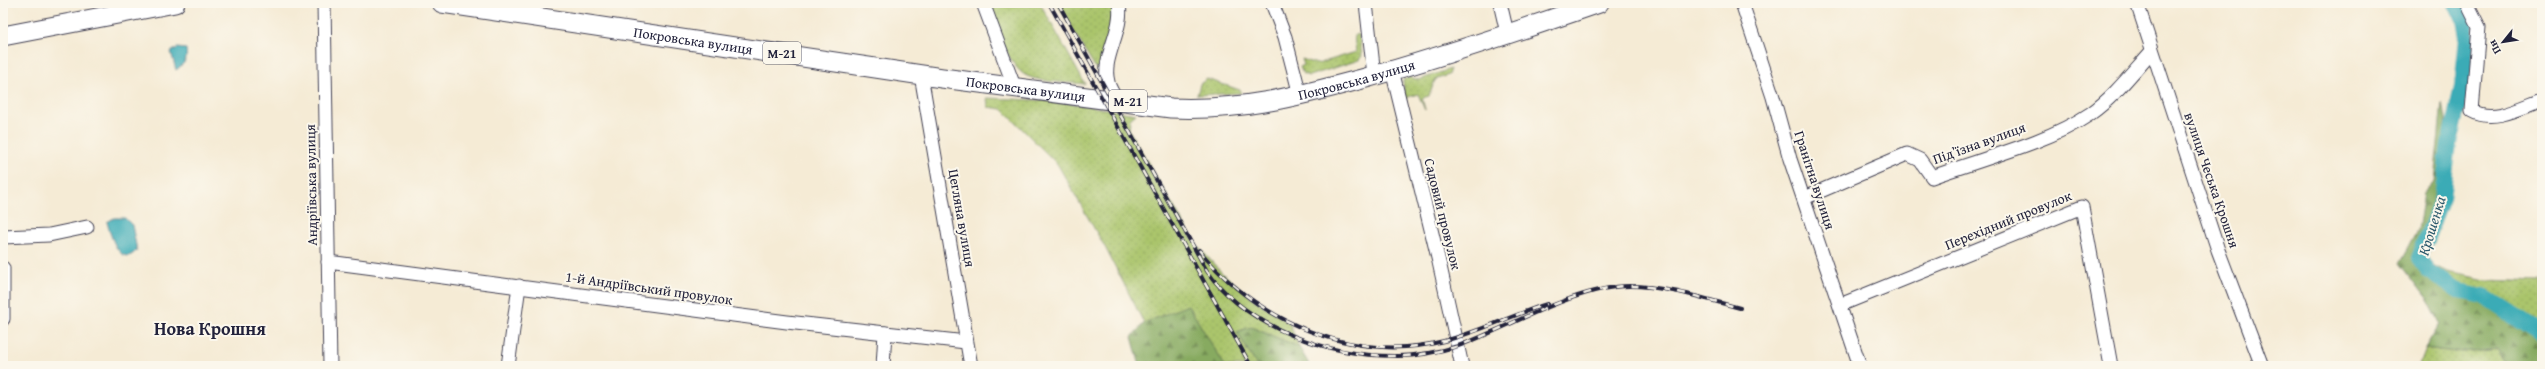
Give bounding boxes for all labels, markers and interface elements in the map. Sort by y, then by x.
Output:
street label: Покровська вулиця [632,22,754,59]
north arrow [2483,22,2523,62]
text: Пн [2484,37,2505,57]
road number: М-21 [763,42,801,64]
street label: Покровська вулиця [1296,54,1417,105]
street label: Покровська вулиця [965,71,1087,107]
road number: М-21 [1109,90,1147,112]
street label: вулиця Чеська Крошня [2179,109,2245,251]
street label: Підʼїзна вулиця [1930,117,2028,169]
street label: Андріївська вулиця [300,124,322,246]
street label: Гранітна вулиця [1790,128,1840,232]
street label: Садовий провулок [1419,156,1467,273]
street label: Цегляна вулиця [944,167,980,269]
street label: Перехідний провулок [1942,185,2075,255]
water label: Крошенка [2413,194,2450,258]
street label: 1-й Андріївський провулок [564,266,734,310]
district label: Нова Крошня [154,315,266,342]

